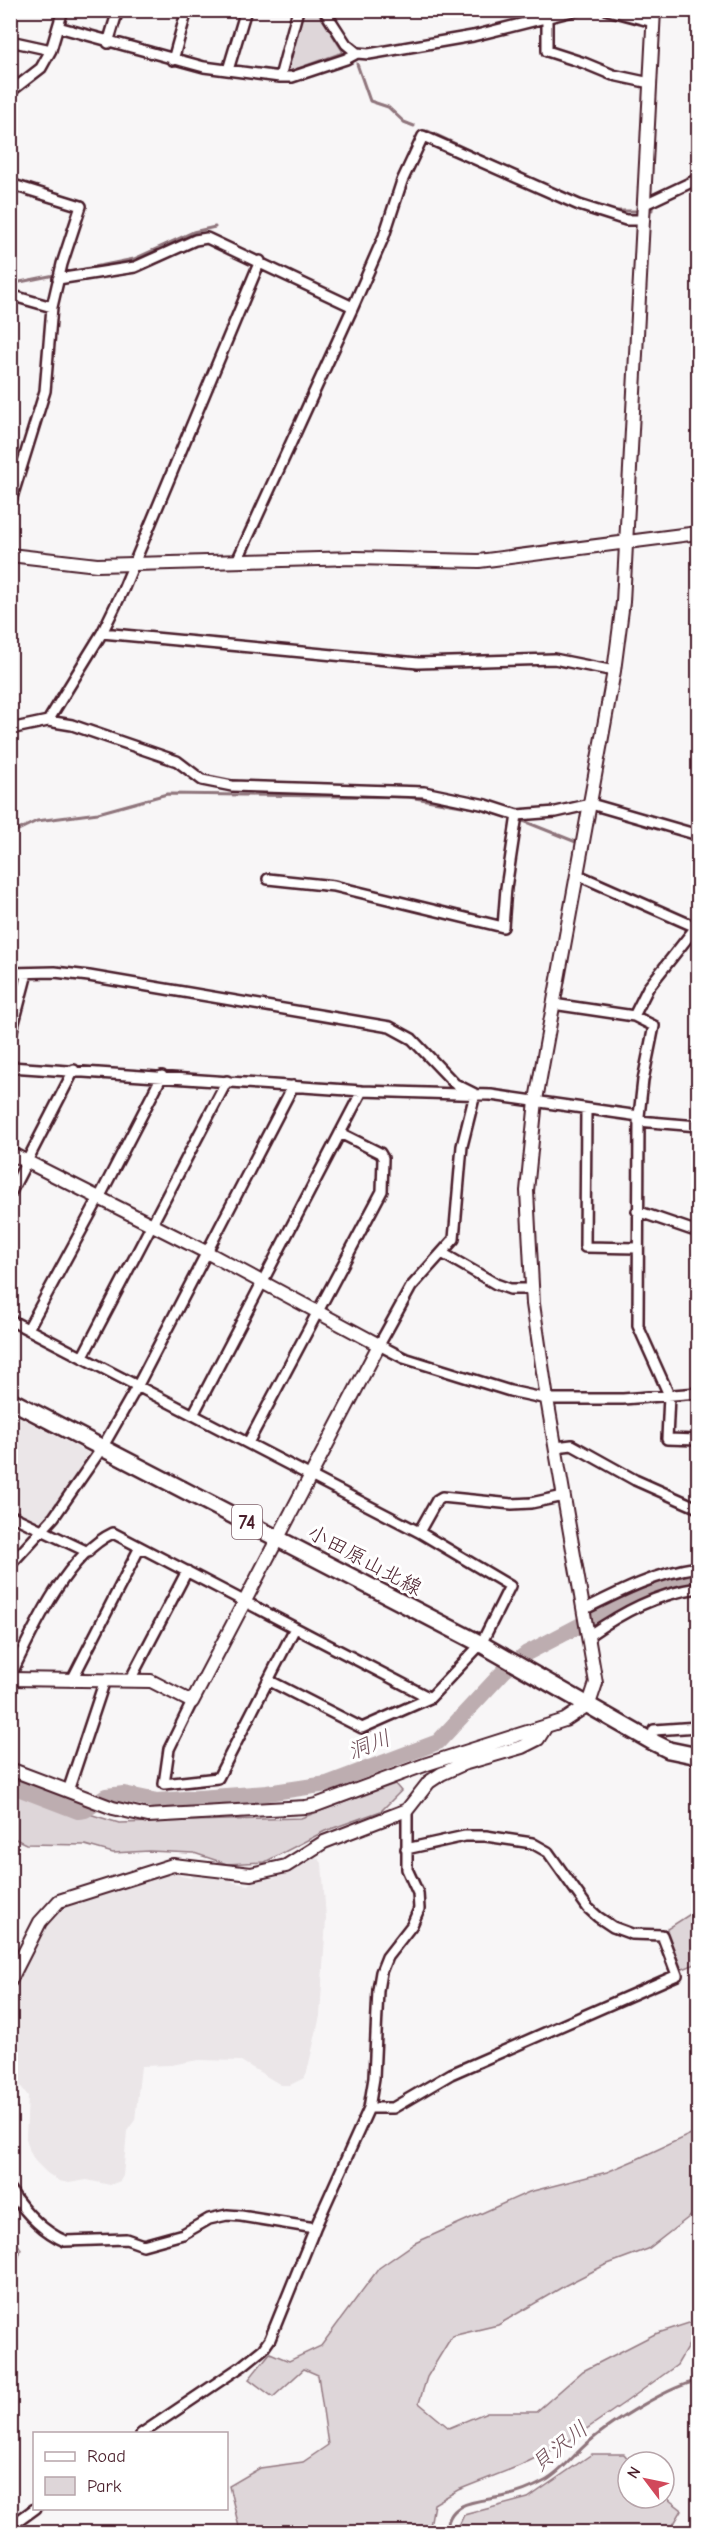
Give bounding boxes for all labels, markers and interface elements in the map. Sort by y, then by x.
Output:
road number: 74 [232,1505,262,1539]
street label: 小田原山北線 [304,1520,426,1600]
water label: 洞川 [344,1725,395,1765]
water label: 貝沢川 [526,2416,593,2478]
legend [33,2432,228,2510]
text: Road [87,2446,126,2467]
north arrow [616,2450,676,2510]
text: N [624,2463,645,2482]
text: Park [87,2476,122,2497]

